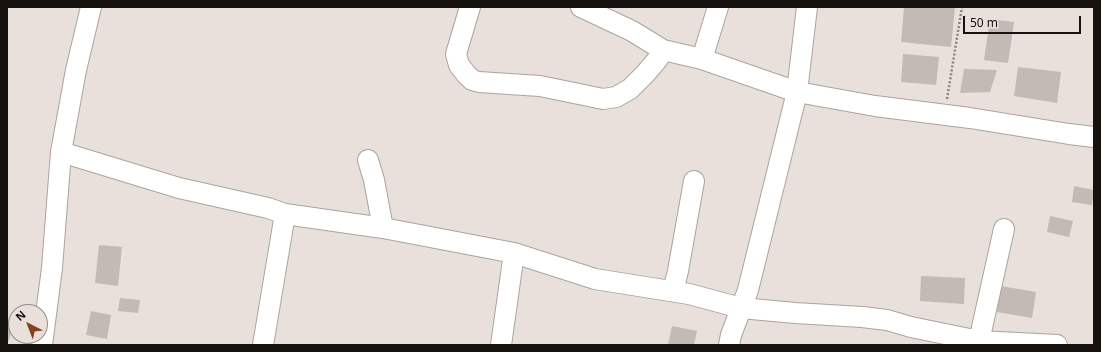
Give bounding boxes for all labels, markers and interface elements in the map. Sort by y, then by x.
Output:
scale bar [965,8,1083,34]
text: 50 m [970,14,998,31]
north arrow [8,304,48,344]
text: N [12,307,29,324]

